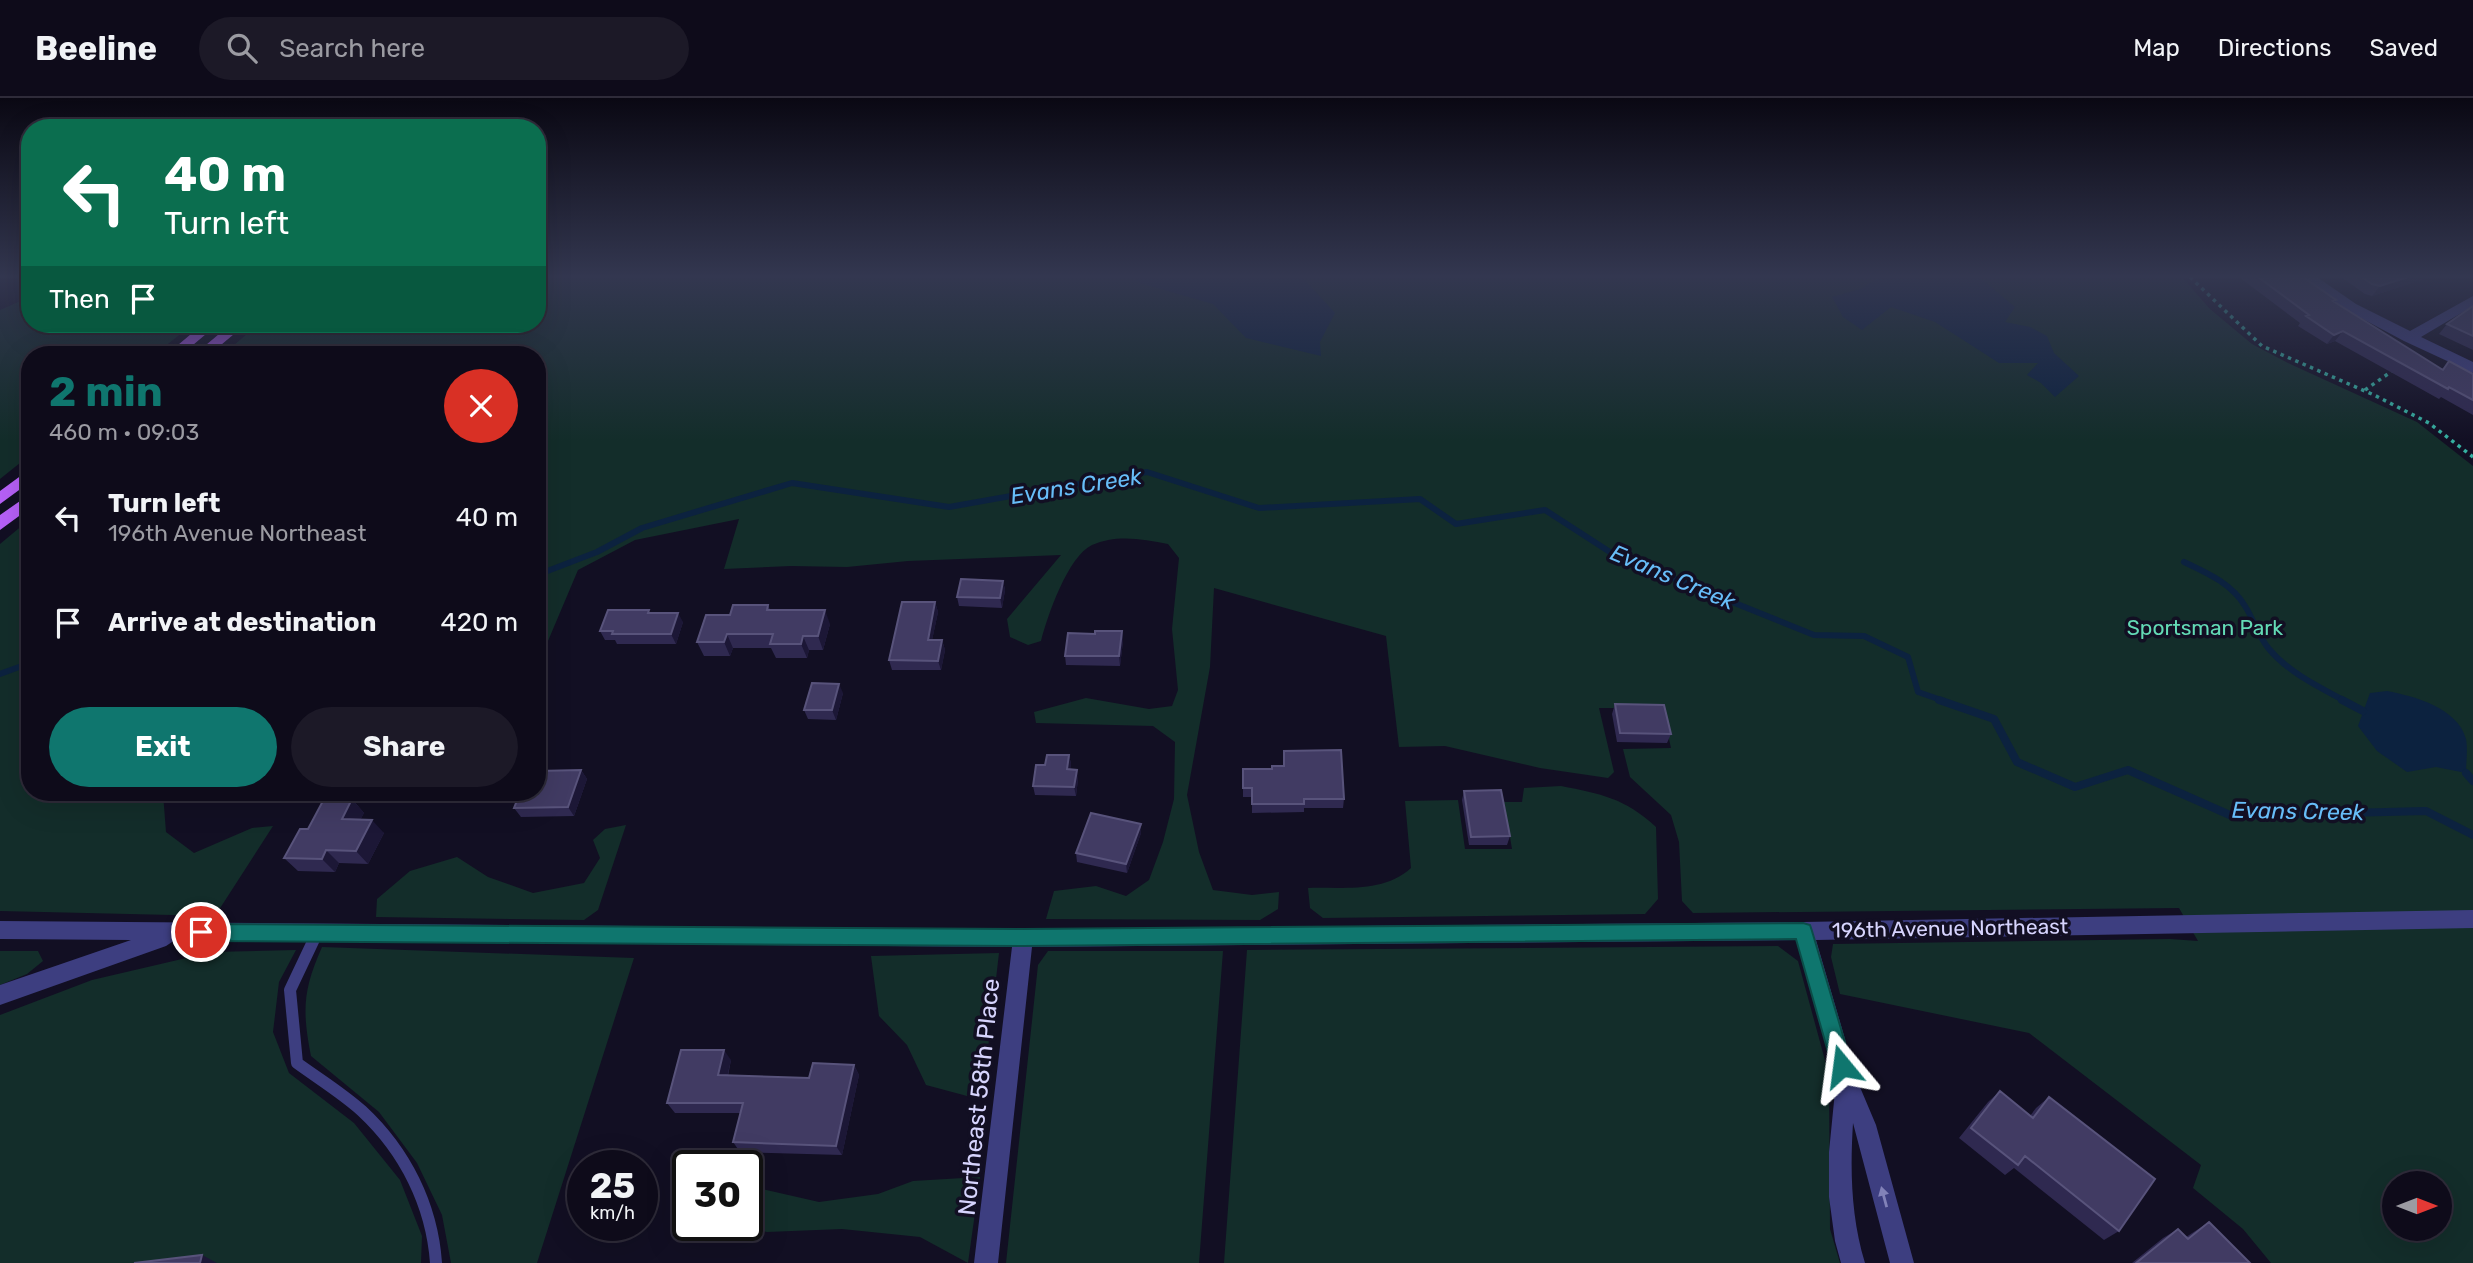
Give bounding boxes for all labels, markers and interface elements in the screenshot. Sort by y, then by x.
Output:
search box [199,17,689,80]
text: Beeline [35,29,157,68]
icon: search [223,29,261,67]
text: Search here [279,33,425,64]
text: Map [2133,34,2180,62]
text: Directions [2218,34,2331,62]
text: Saved [2369,34,2438,62]
text: 40 m [164,145,286,203]
icon: left [49,147,140,238]
text: Turn left [164,204,289,242]
icon: arrive [124,280,162,318]
text: Then [49,284,110,315]
text: 2 min [49,367,163,417]
button: close [444,369,518,443]
text: 460 m · 09:03 [49,418,199,446]
water label: Evans Creek [1008,462,1145,510]
text: Turn left [108,488,220,519]
icon: left [49,499,87,537]
text: 40 m [456,502,518,533]
text: 196th Avenue Northeast [108,519,367,547]
water label: Evans Creek [1606,538,1741,616]
icon: arrive [49,604,87,642]
text: Arrive at destination [108,607,376,638]
text: 420 m [441,607,518,638]
park label: Sportsman Park [2127,615,2283,640]
button: Exit [49,707,277,787]
button: Share [291,707,518,787]
water label: Evans Creek [2231,796,2366,826]
pin [171,902,231,962]
icon: arrive [182,913,220,951]
street label: 196th Avenue Northeast [1832,913,2068,943]
street label: Northeast 58th Place [953,977,1005,1217]
position arrow [1805,1029,1879,1103]
speed limit sign: 30 [672,1150,763,1241]
text: 25 [590,1165,635,1207]
north arrow [2382,1171,2452,1241]
map controls [2382,1171,2452,1241]
one-way arrow [1879,1186,1889,1207]
text: km/h [590,1202,635,1224]

